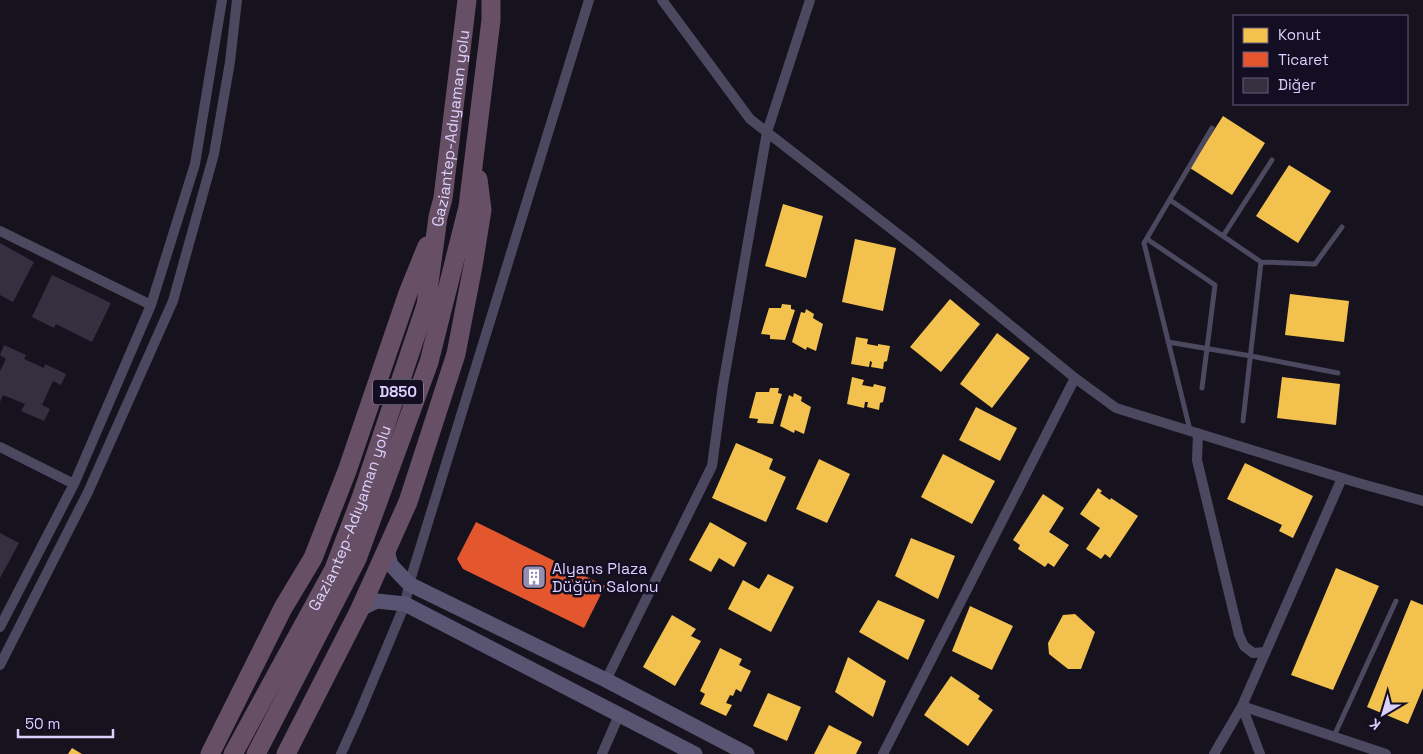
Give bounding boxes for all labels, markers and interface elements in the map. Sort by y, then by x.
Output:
legend [1233,15,1408,105]
text: Konut [1278,25,1321,44]
street label: Gaziantep-Adıyaman yolu [427,29,474,228]
text: Ticaret [1278,50,1329,69]
text: Diğer [1278,75,1316,94]
road number: D850 [373,380,423,404]
street label: Gaziantep-Adıyaman yolu [303,422,396,615]
place label: Alyans Plaza Düğün Salonu [552,558,659,597]
building icon: Alyans Plaza Düğün Salonu [521,564,547,590]
north arrow [1358,689,1408,739]
scale bar [18,706,112,738]
text: 50 m [25,714,60,733]
text: K [1366,714,1384,734]

